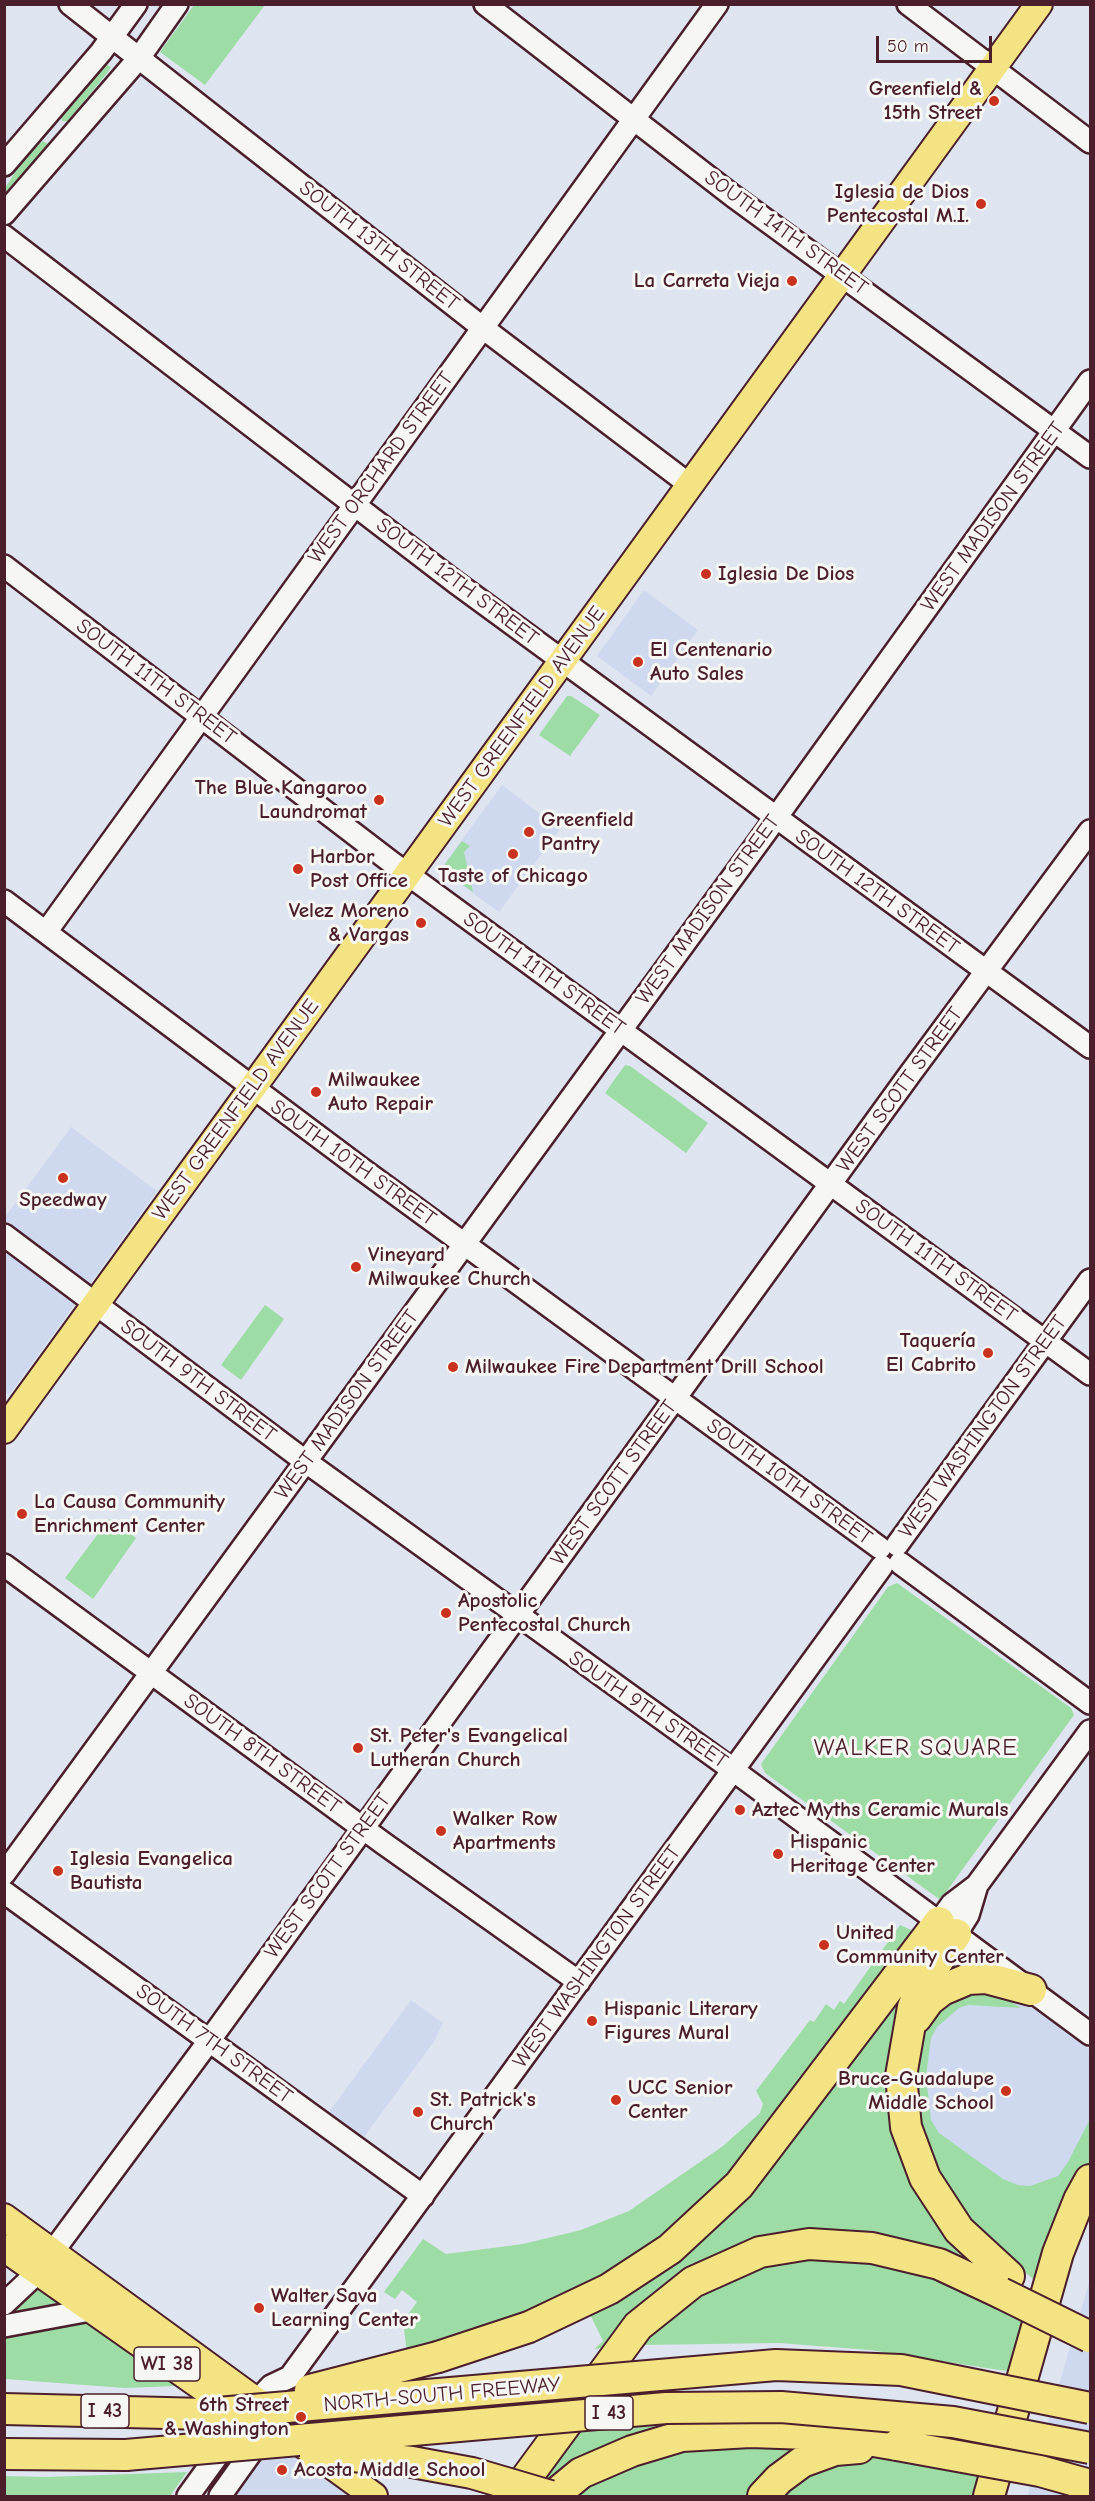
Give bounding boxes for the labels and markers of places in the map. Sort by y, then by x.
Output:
place label: Greenfield & 15th Street [869,76,982,126]
marker: Greenfield & 15th Street [987,94,1001,108]
place label: Iglesia de Dios Pentecostal M.I. [827,179,969,229]
marker: Iglesia de Dios Pentecostal M.I. [974,197,988,211]
place label: La Carreta Vieja [634,268,780,294]
marker: La Carreta Vieja [785,274,799,288]
place label: Iglesia De Dios [718,561,854,587]
marker: Iglesia De Dios [699,567,713,581]
place label: El Centenario Auto Sales [650,637,772,687]
marker: El Centenario Auto Sales [631,655,645,669]
place label: The Blue Kangaroo Laundromat [195,775,367,825]
marker: The Blue Kangaroo Laundromat [372,793,386,807]
place label: Greenfield Pantry [541,807,634,857]
marker: Greenfield Pantry [522,825,536,839]
place label: Harbor Post Office [310,844,408,894]
marker: Taste of Chicago [506,847,520,861]
marker: Harbor Post Office [291,862,305,876]
place label: Taste of Chicago [438,863,588,889]
place label: Velez Moreno & Vargas [289,898,409,948]
marker: Velez Moreno & Vargas [414,916,428,930]
place label: Milwaukee Auto Repair [328,1067,433,1117]
marker: Milwaukee Auto Repair [309,1085,323,1099]
marker: Speedway [56,1171,70,1185]
place label: Speedway [19,1187,107,1213]
place label: Vineyard Milwaukee Church [368,1242,531,1292]
marker: Vineyard Milwaukee Church [349,1260,363,1274]
place label: Taquería El Cabrito [886,1328,976,1378]
marker: Taquería El Cabrito [981,1346,995,1360]
place label: Milwaukee Fire Department Drill School [465,1354,824,1380]
marker: Milwaukee Fire Department Drill School [446,1360,460,1374]
place label: La Causa Community Enrichment Center [34,1489,225,1539]
marker: La Causa Community Enrichment Center [15,1507,29,1521]
place label: Apostolic Pentecostal Church [458,1588,631,1638]
marker: Apostolic Pentecostal Church [439,1606,453,1620]
place label: St. Peter's Evangelical Lutheran Church [370,1723,568,1773]
marker: St. Peter's Evangelical Lutheran Church [351,1741,365,1755]
place label: Aztec Myths Ceramic Murals [752,1797,1008,1823]
marker: Aztec Myths Ceramic Murals [733,1803,747,1817]
place label: Walker Row Apartments [453,1806,558,1856]
marker: Walker Row Apartments [434,1824,448,1838]
place label: Hispanic Heritage Center [790,1829,935,1879]
place label: Iglesia Evangelica Bautista [70,1846,233,1896]
marker: Hispanic Heritage Center [771,1847,785,1861]
marker: Iglesia Evangelica Bautista [51,1864,65,1878]
place label: United Community Center [836,1920,1004,1970]
marker: United Community Center [817,1938,831,1952]
place label: Hispanic Literary Figures Mural [604,1996,758,2046]
marker: Hispanic Literary Figures Mural [585,2014,599,2028]
place label: Bruce-Guadalupe Middle School [838,2066,994,2116]
place label: UCC Senior Center [628,2075,732,2125]
marker: Bruce-Guadalupe Middle School [999,2084,1013,2098]
place label: St. Patrick's Church [430,2087,536,2137]
marker: UCC Senior Center [609,2093,623,2107]
marker: St. Patrick's Church [411,2105,425,2119]
place label: Walter Sava Learning Center [271,2283,418,2333]
marker: Walter Sava Learning Center [252,2301,266,2315]
place label: 6th Street & Washington [164,2392,289,2442]
marker: 6th Street & Washington [294,2410,308,2424]
place label: Acosta Middle School [294,2457,486,2483]
marker: Acosta Middle School [275,2463,289,2477]

